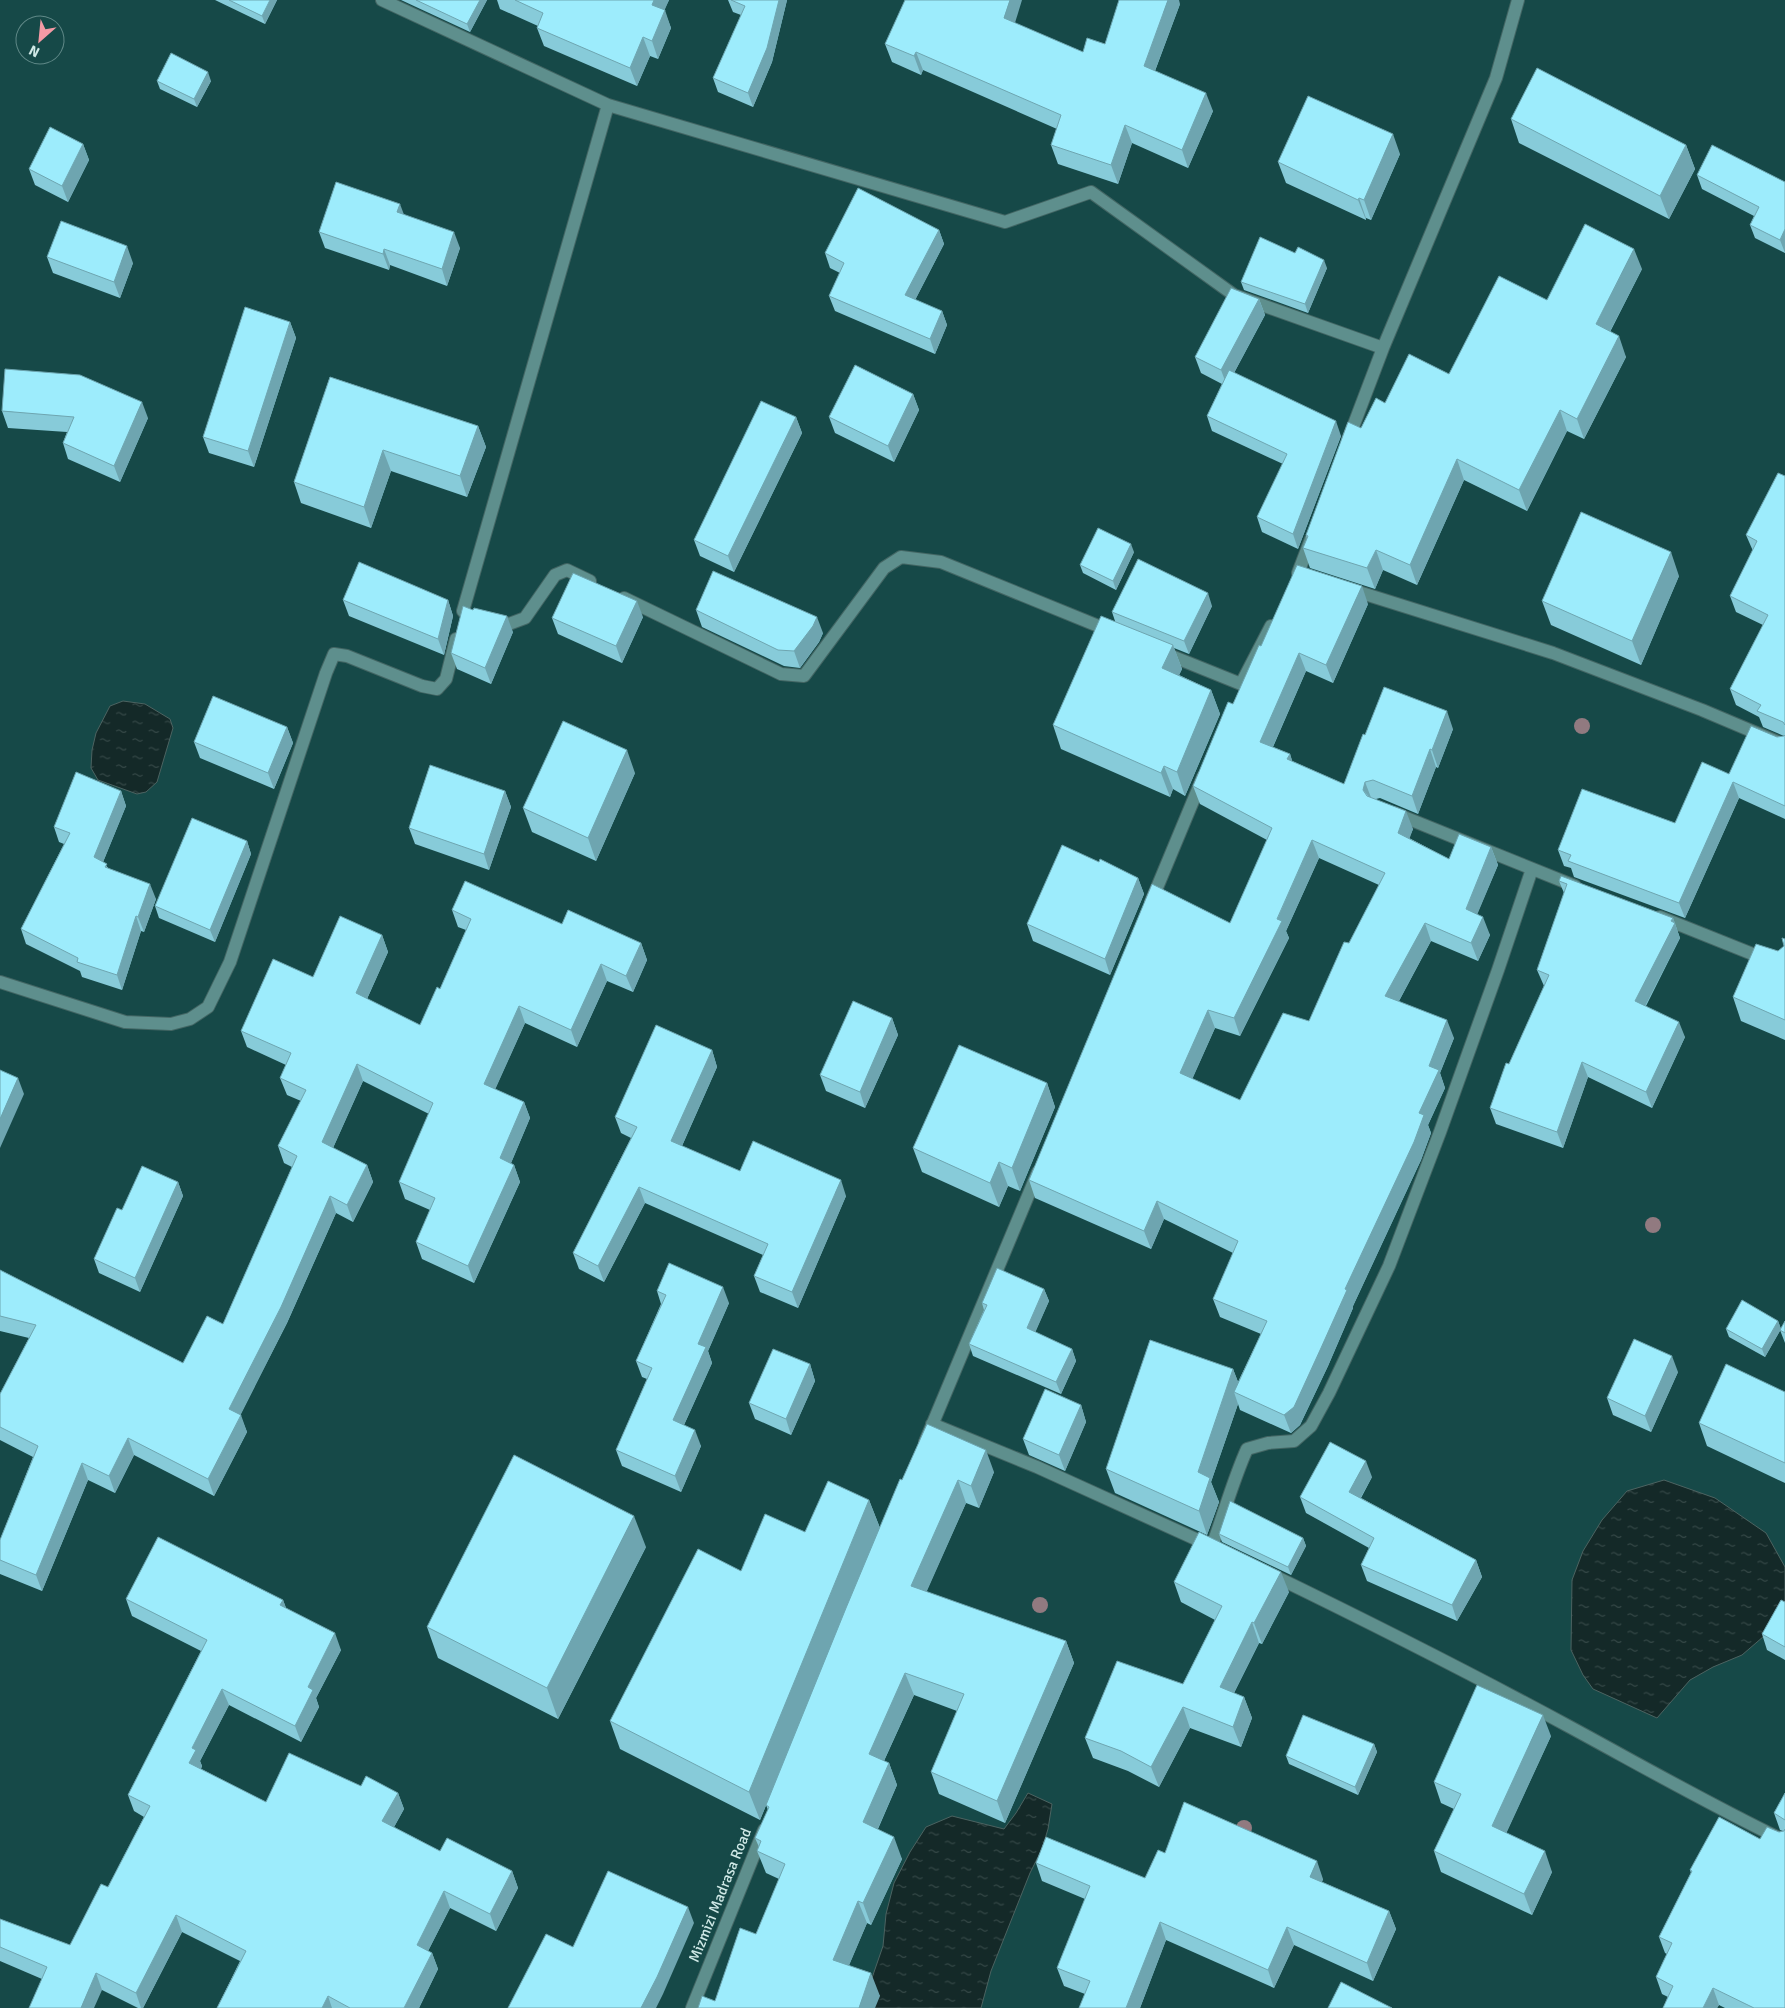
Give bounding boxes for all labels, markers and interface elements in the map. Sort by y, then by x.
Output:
north arrow [15,15,65,65]
text: N [26,41,43,61]
street label: Mizmizi Madrasa Road [685,1825,755,1965]

